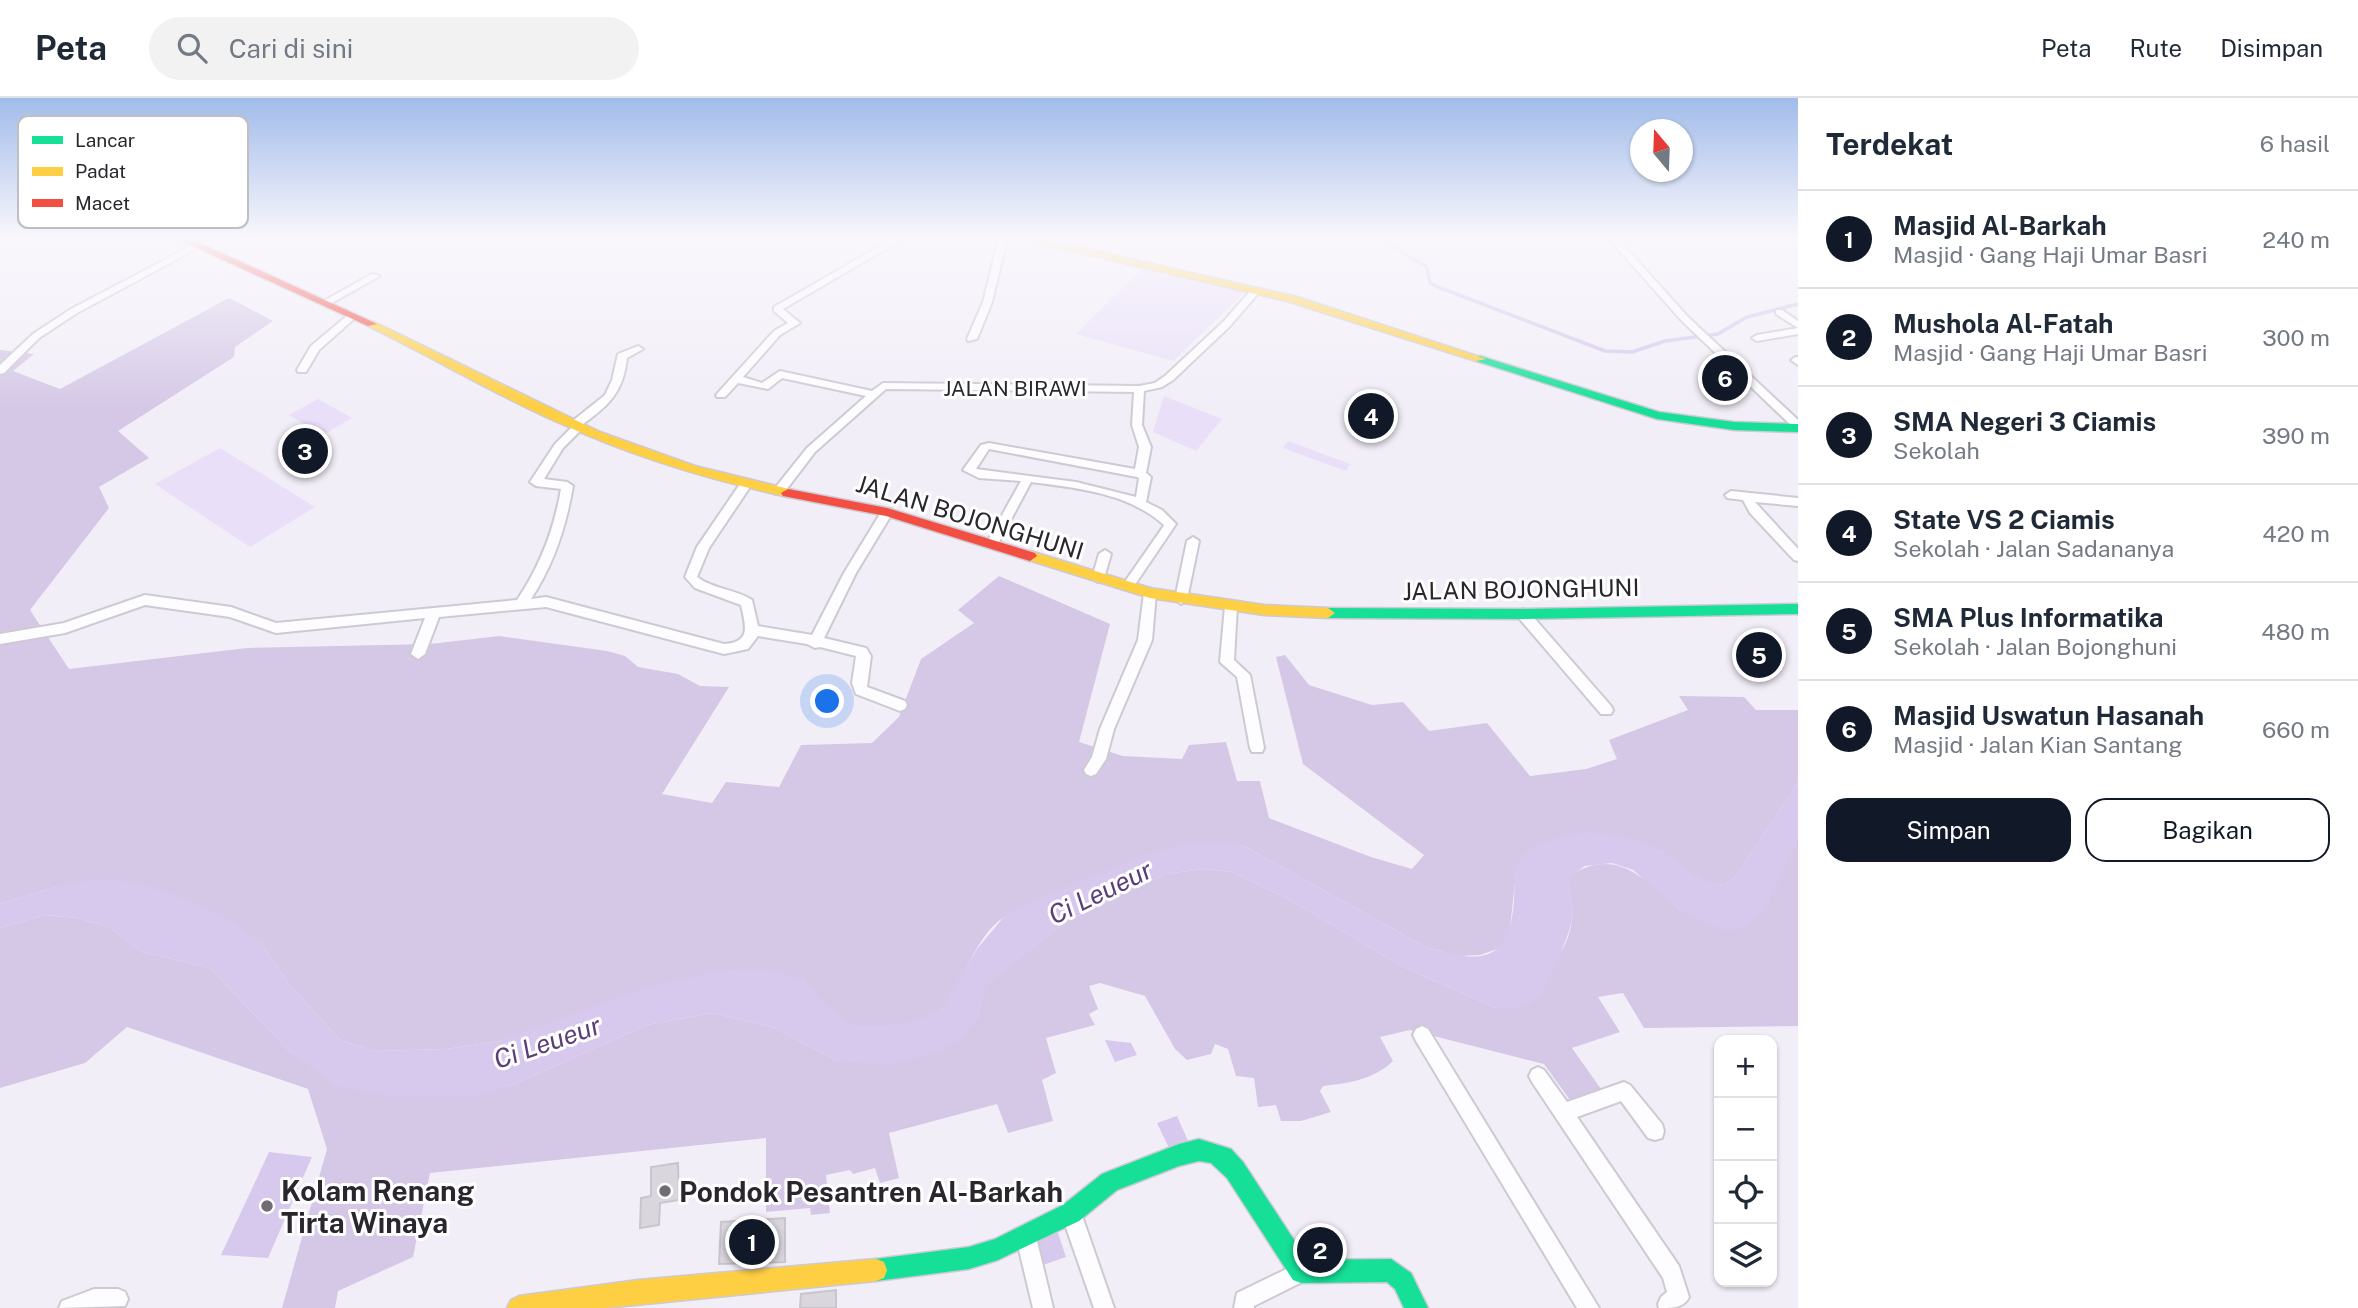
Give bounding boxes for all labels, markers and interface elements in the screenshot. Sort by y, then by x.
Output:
search box [149,17,639,80]
text: Peta [35,29,107,67]
icon: search [173,29,211,67]
text: Cari di sini [229,33,353,64]
text: Peta [2041,34,2092,62]
text: Rute [2130,34,2182,62]
text: Disimpan [2220,34,2323,62]
legend [18,116,248,228]
north arrow [1630,119,1693,182]
text: Terdekat [1826,126,1953,162]
text: Lancar [75,129,135,151]
text: 6 hasil [2260,130,2330,157]
text: Padat [75,160,126,182]
text: Macet [75,192,130,214]
text: Masjid Al-Barkah [1893,210,2107,241]
text: 1 [1844,226,1854,253]
text: 240 m [2262,226,2330,253]
text: Masjid · Gang Haji Umar Basri [1893,241,2208,268]
text: Mushola Al-Fatah [1893,308,2114,339]
text: 2 [1842,324,1856,351]
text: 300 m [2262,324,2330,351]
text: Masjid · Gang Haji Umar Basri [1893,339,2208,366]
pin: 6 [1702,352,1748,404]
street label: JALAN BIRAWI [943,376,1087,401]
pin: 4 [1348,390,1394,442]
text: SMA Negeri 3 Ciamis [1893,406,2156,437]
text: 3 [1841,422,1857,449]
text: 390 m [2262,422,2330,449]
pin: 3 [282,425,328,477]
text: Sekolah [1893,437,1980,464]
street label: JALAN BOJONGHUNI [853,469,1087,565]
text: State VS 2 Ciamis [1893,504,2115,535]
text: 4 [1841,520,1857,547]
text: 420 m [2262,520,2330,547]
text: Sekolah · Jalan Sadananya [1893,535,2174,562]
street label: JALAN BOJONGHUNI [1402,573,1640,605]
text: SMA Plus Informatika [1893,602,2164,633]
text: 5 [1841,618,1857,645]
text: 480 m [2261,618,2330,645]
pin: 5 [1736,629,1782,681]
text: Sekolah · Jalan Bojonghuni [1893,633,2177,660]
your location [810,684,844,718]
text: Masjid Uswatun Hasanah [1893,700,2204,731]
text: 6 [1841,716,1857,743]
text: 660 m [2262,716,2330,743]
text: Masjid · Jalan Kian Santang [1893,731,2183,758]
button: Simpan [1826,798,2071,862]
button: Bagikan [2085,798,2330,862]
water label: Ci Leueur [1043,854,1157,930]
water label: Ci Leueur [489,1009,605,1075]
map controls [1714,1035,1777,1287]
button: + [1714,1035,1777,1098]
button: − [1714,1098,1777,1161]
button: locate [1714,1161,1777,1224]
place label: Kolam Renang Tirta Winaya [281,1174,474,1239]
place label: Pondok Pesantren Al-Barkah [679,1175,1063,1208]
marker: Pondok Pesantren Al-Barkah [657,1183,673,1199]
marker: Kolam Renang Tirta Winaya [259,1198,275,1214]
pin: 1 [729,1216,775,1268]
pin: 2 [1297,1224,1343,1276]
button: layers [1714,1224,1777,1287]

